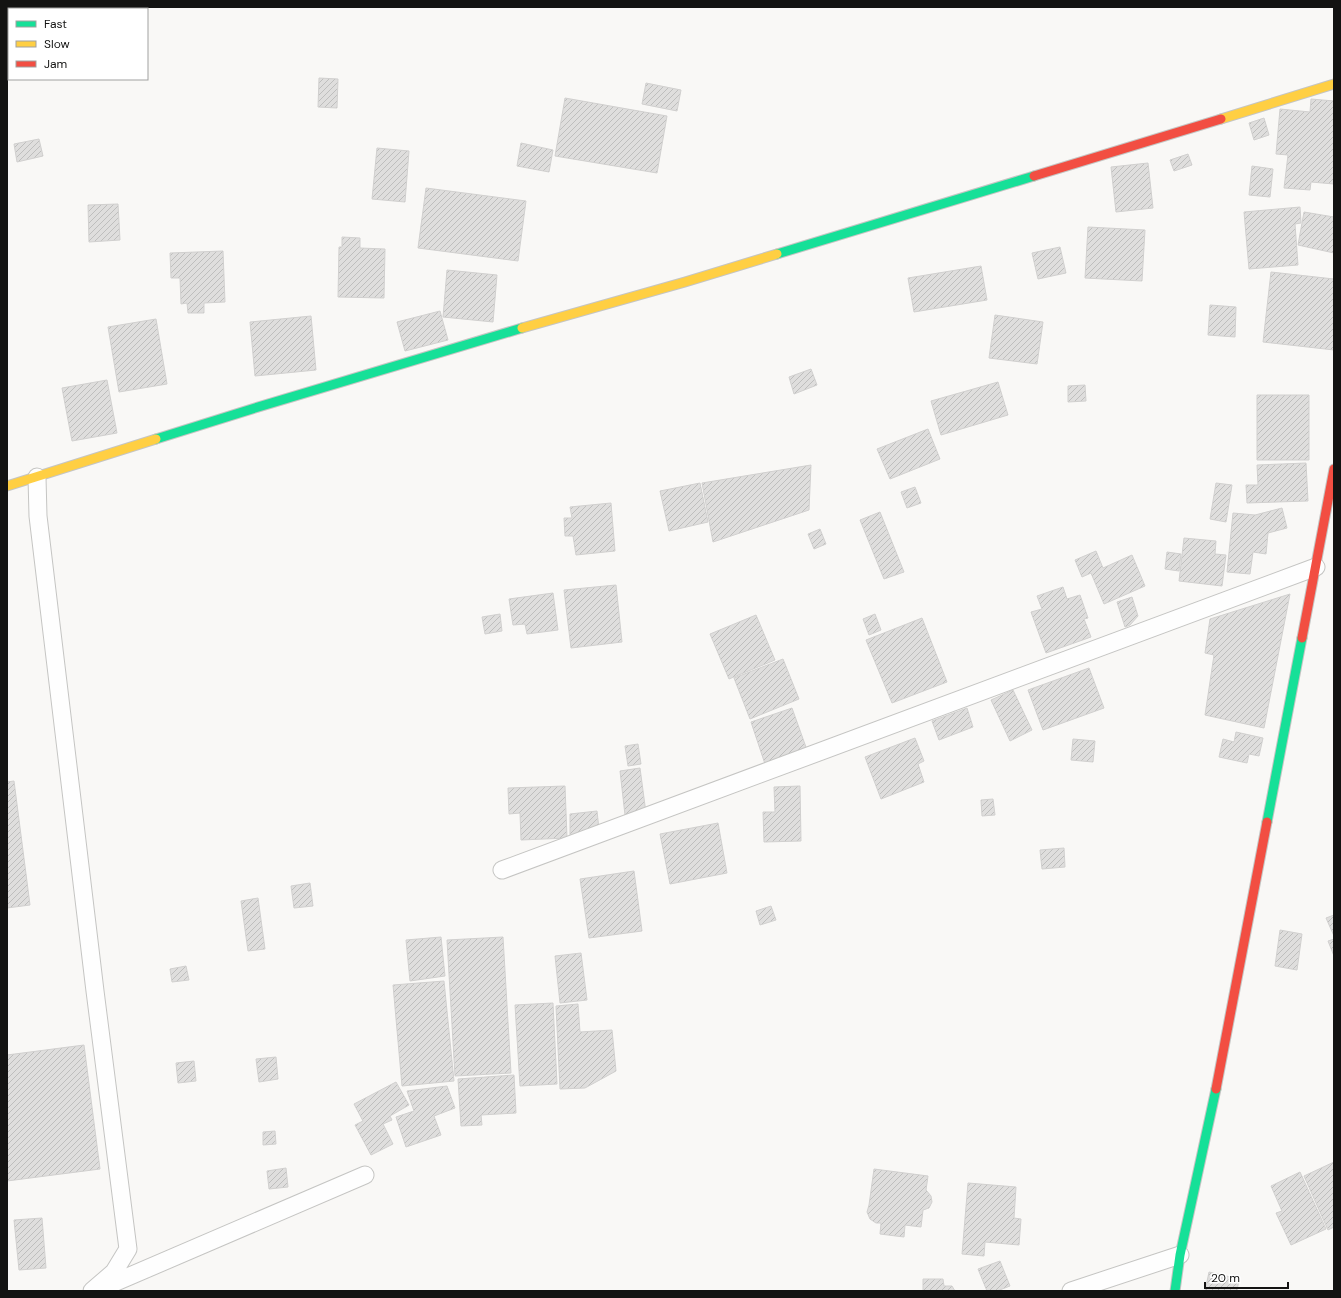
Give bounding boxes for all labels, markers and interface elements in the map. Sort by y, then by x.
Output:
legend [8,8,148,80]
text: Fast [44,16,67,32]
text: Slow [44,36,70,52]
text: Jam [44,56,67,72]
scale bar [1205,1264,1288,1290]
text: 20 m [1211,1270,1240,1286]

